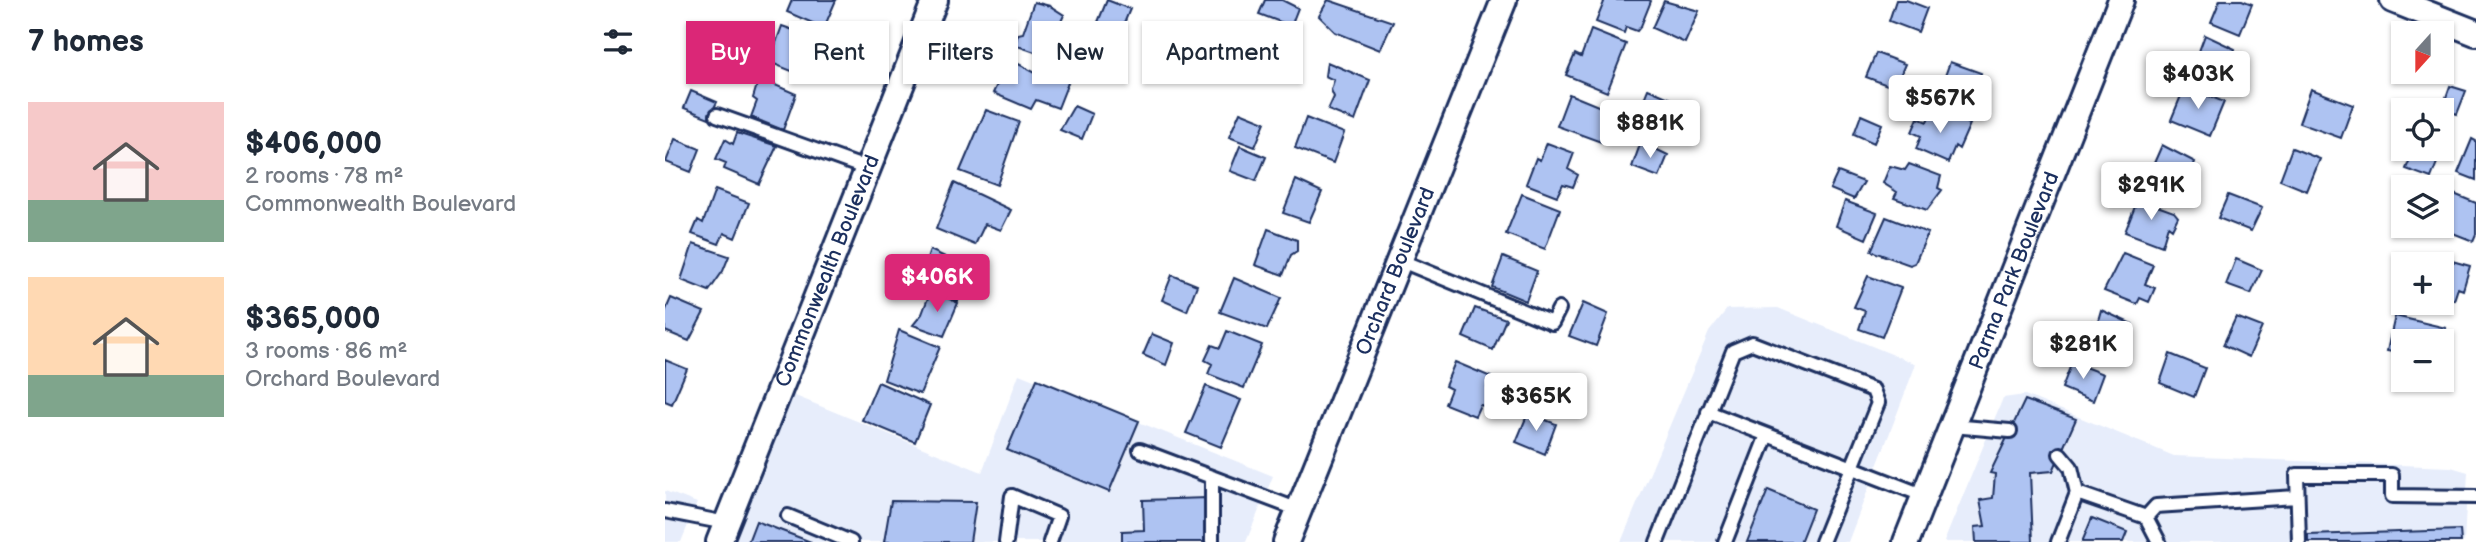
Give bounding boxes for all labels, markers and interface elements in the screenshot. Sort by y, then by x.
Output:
chip: Buy [686,21,775,84]
chip: Rent [789,21,889,84]
chip: Filters [903,21,1018,84]
chip: New [1032,21,1128,84]
chip: Apartment [1142,21,1303,84]
north arrow [2391,21,2453,84]
map controls [2391,21,2454,392]
icon: filters [599,23,637,61]
text: 7 homes [28,24,144,60]
pin: $403K [2149,52,2247,111]
text: $403K [2162,60,2234,88]
pin: $567K [1891,76,1989,135]
text: $567K [1905,84,1975,112]
button: locate [2391,98,2454,161]
pin: $881K [1601,100,1699,160]
text: $881K [1616,109,1684,137]
text: $406,000 [245,126,382,162]
icon: home [84,130,168,214]
street label: Commonwealth Boulevard [770,151,885,390]
text: 2 rooms · 78 m² [245,162,403,190]
pin: $291K [2102,162,2200,222]
street label: Parma Park Boulevard [1963,168,2064,373]
text: $291K [2117,171,2185,199]
button: layers [2391,175,2454,238]
street label: Orchard Boulevard [1350,184,1440,359]
text: Commonwealth Boulevard [245,190,516,218]
button: + [2391,252,2454,315]
pin: $406K [888,254,986,314]
text: $406K [901,263,973,291]
text: $365,000 [245,301,381,337]
icon: home [84,305,168,389]
pin: $281K [2034,322,2132,381]
button: − [2391,329,2454,392]
text: $281K [2049,330,2117,358]
text: 3 rooms · 86 m² [245,337,407,365]
text: Orchard Boulevard [245,365,440,393]
pin: $365K [1487,374,1585,433]
text: $365K [1500,382,1572,410]

